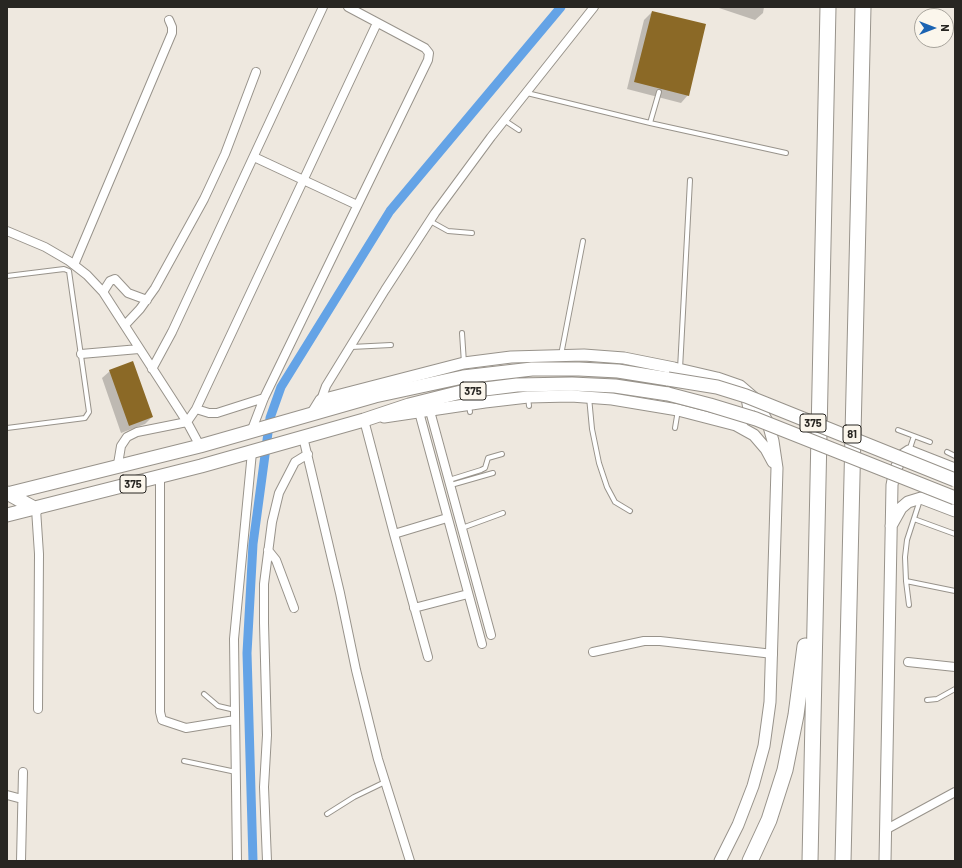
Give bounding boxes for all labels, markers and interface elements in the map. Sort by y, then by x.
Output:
north arrow [914,8,954,48]
text: N [939,24,952,32]
road number: 375 [460,382,486,400]
road number: 375 [800,414,826,432]
road number: 81 [843,425,861,443]
road number: 375 [120,475,146,493]

